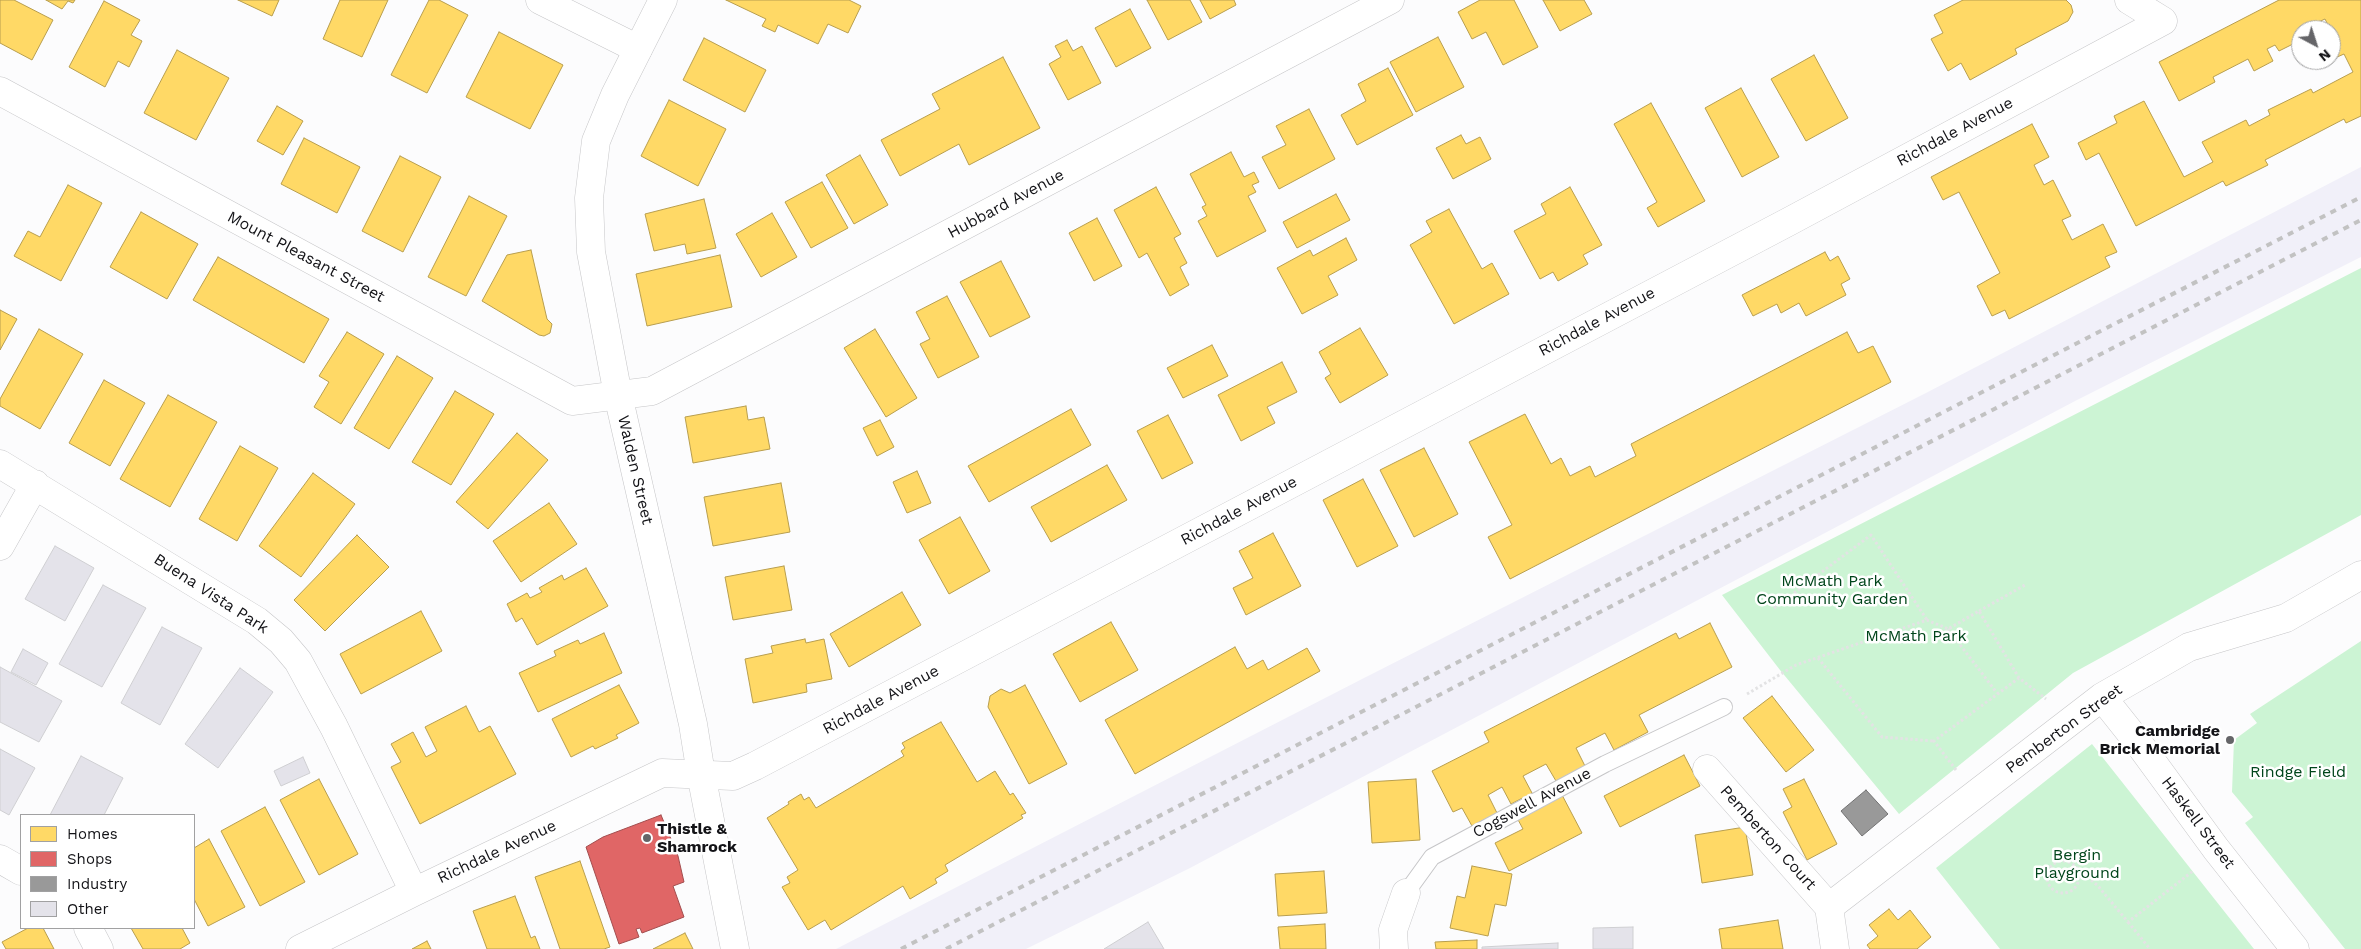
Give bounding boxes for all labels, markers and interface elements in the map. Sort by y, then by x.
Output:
north arrow [2291,20,2341,70]
text: N [2316,46,2334,65]
street label: Richdale Avenue [1894,93,2016,171]
street label: Hubbard Avenue [945,165,1067,243]
street label: Mount Pleasant Street [224,207,388,307]
street label: Richdale Avenue [1536,283,1658,361]
street label: Walden Street [613,414,657,526]
street label: Richdale Avenue [1178,472,1300,550]
street label: Buena Vista Park [150,550,272,638]
park label: McMath Park Community Garden [1756,571,1908,609]
park label: McMath Park [1865,626,1967,646]
street label: Richdale Avenue [820,661,942,739]
street label: Pemberton Street [2002,680,2126,778]
place label: Cambridge Brick Memorial [2099,721,2220,759]
marker: Cambridge Brick Memorial [2224,734,2236,746]
park label: Rindge Field [2250,762,2346,782]
street label: Cogswell Avenue [1470,764,1594,842]
street label: Haskell Street [2157,773,2239,873]
street label: Pemberton Court [1716,782,1820,894]
legend [20,814,195,929]
street label: Richdale Avenue [435,816,559,888]
place label: Thistle & Shamrock [657,819,737,857]
text: Homes [67,825,118,843]
marker: Thistle & Shamrock [641,832,653,844]
park label: Bergin Playground [2034,845,2120,883]
text: Shops [67,850,112,868]
text: Industry [67,875,127,893]
text: Other [67,900,109,918]

